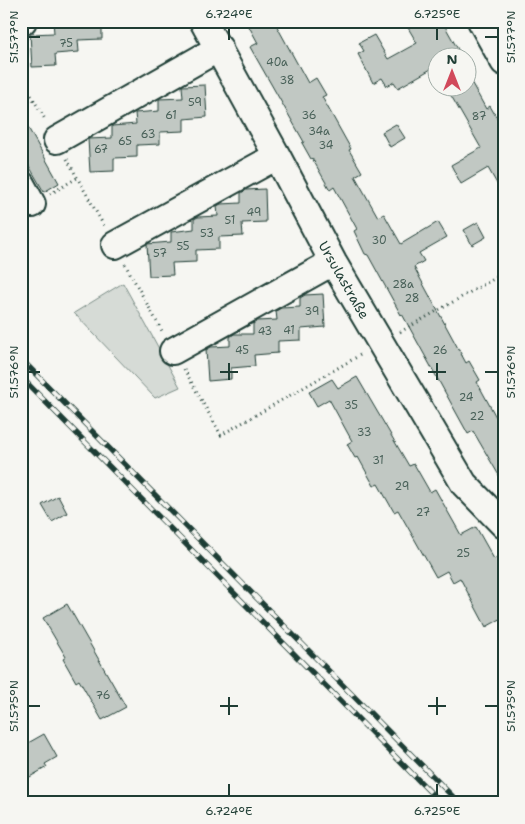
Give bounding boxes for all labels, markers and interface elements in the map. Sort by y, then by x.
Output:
text: 6.724°E [205,6,253,22]
text: 6.725°E [414,6,460,22]
text: 51.577°N [6,11,22,63]
text: 51.577°N [503,11,519,63]
house number: 75 [59,36,73,51]
north arrow [428,48,478,98]
text: N [446,50,458,68]
house number: 40a [266,55,288,70]
house number: 38 [279,73,295,88]
house number: 59 [188,95,202,110]
house number: 61 [165,108,177,123]
house number: 36 [301,108,317,123]
house number: 87 [472,109,487,124]
house number: 34a [308,124,330,139]
house number: 63 [141,127,155,142]
house number: 65 [118,134,132,149]
house number: 34 [319,138,334,153]
house number: 67 [94,142,108,157]
house number: 49 [247,205,261,220]
house number: 51 [225,213,235,228]
house number: 53 [200,226,214,241]
house number: 30 [371,233,387,248]
street label: Ursulastraße [314,238,374,322]
house number: 55 [176,239,190,254]
house number: 57 [153,246,167,261]
house number: 28a [392,277,414,292]
house number: 28 [404,291,420,306]
house number: 39 [305,304,319,319]
house number: 41 [283,323,295,338]
house number: 43 [258,324,272,339]
house number: 45 [235,343,249,358]
house number: 26 [433,343,447,358]
text: 51.576°N [6,346,22,398]
text: 51.576°N [503,346,519,398]
house number: 24 [459,390,474,405]
house number: 35 [344,398,358,413]
house number: 22 [470,409,484,424]
house number: 33 [357,425,371,440]
house number: 31 [372,453,384,468]
house number: 29 [395,479,409,494]
house number: 27 [416,505,431,520]
house number: 25 [456,546,470,561]
text: 51.575°N [6,680,22,732]
text: 51.575°N [503,680,519,732]
house number: 76 [96,688,110,703]
text: 6.724°E [205,803,253,819]
text: 6.725°E [414,803,460,819]

